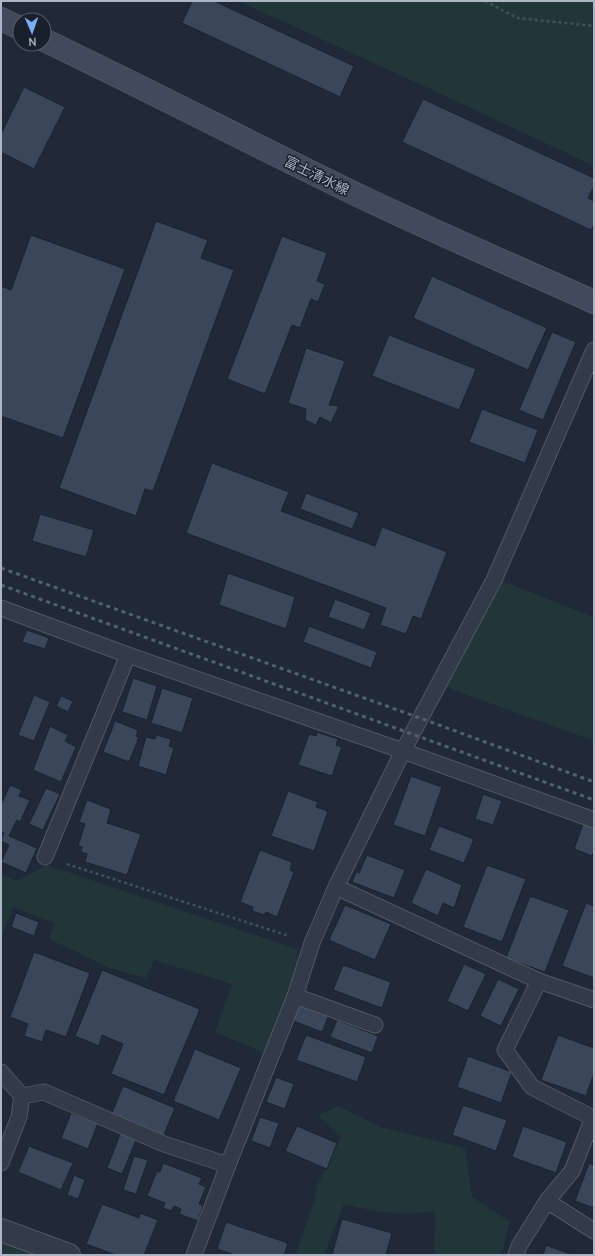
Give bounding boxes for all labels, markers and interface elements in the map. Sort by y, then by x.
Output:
north arrow [12,12,52,52]
text: N [28,35,37,50]
street label: 富士清水線 [281,151,353,199]

